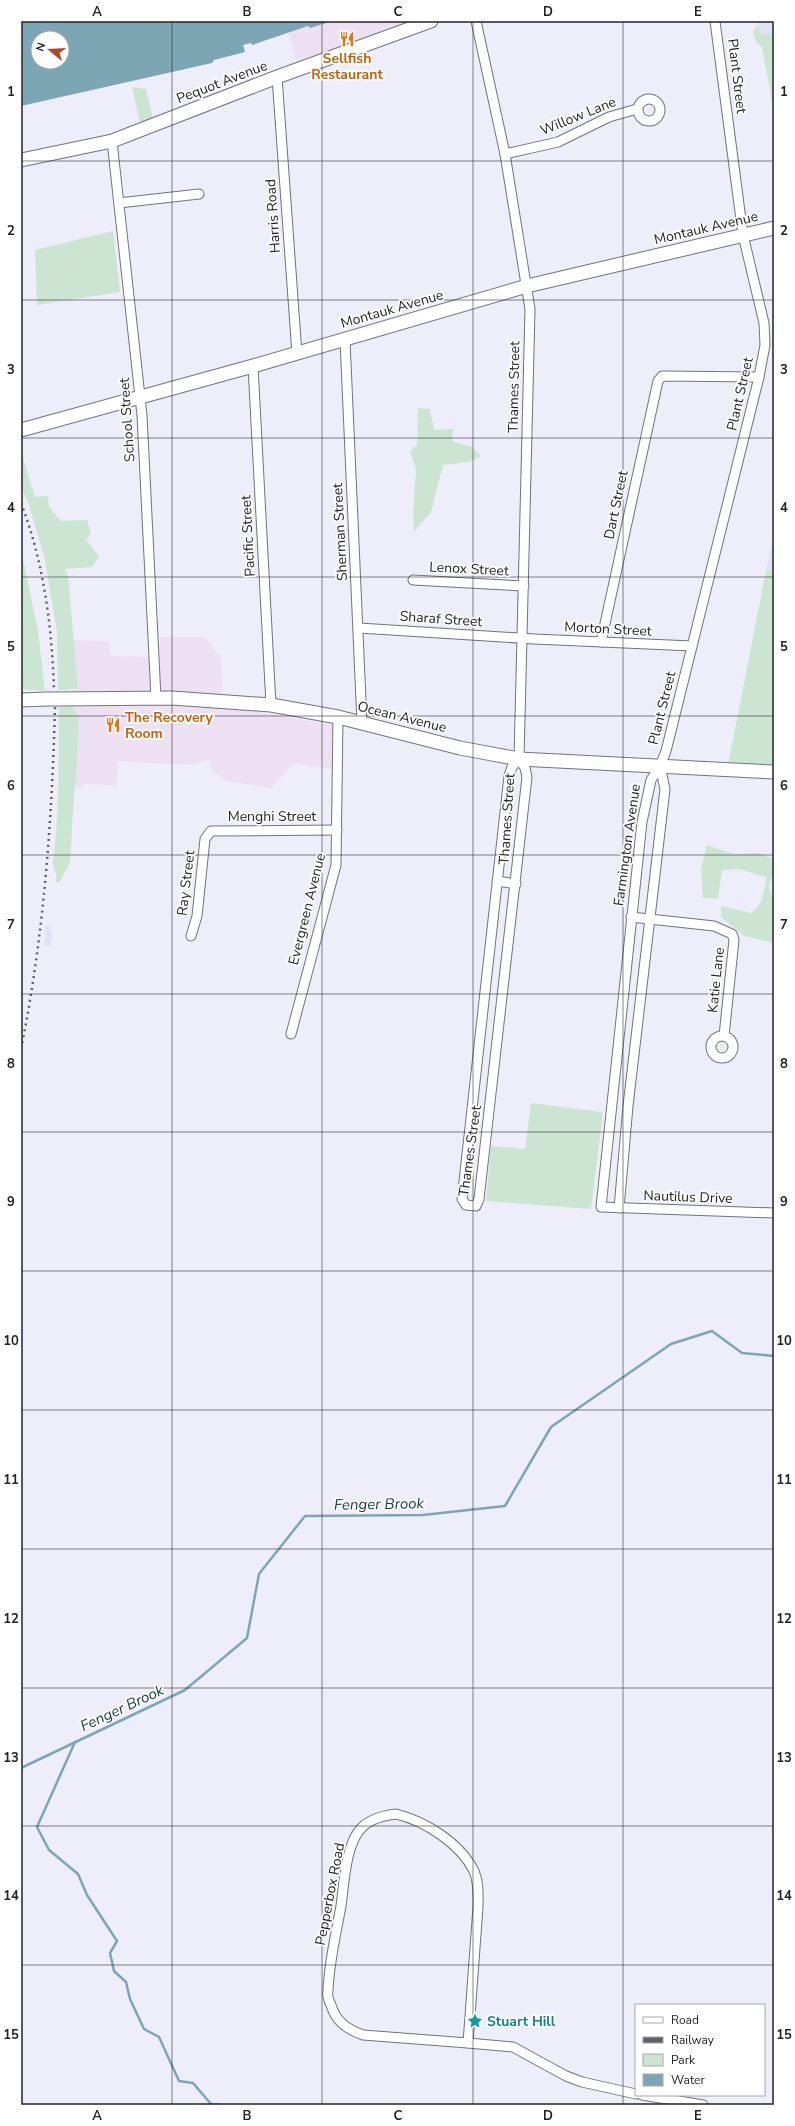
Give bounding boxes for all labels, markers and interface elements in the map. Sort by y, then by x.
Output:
text: A [92,3,102,21]
text: B [243,3,252,21]
text: C [394,3,403,21]
text: D [543,3,553,21]
text: E [694,3,702,21]
north arrow [30,30,70,70]
restaurant icon: Sellfish Restaurant [338,30,356,48]
street label: Plant Street [723,38,751,115]
text: N [33,41,49,53]
place label: Sellfish Restaurant [311,49,383,84]
street label: Pequot Avenue [174,56,270,108]
text: 1 [7,83,15,101]
text: 1 [780,83,788,101]
street label: Willow Lane [537,92,619,140]
street label: Harris Road [261,178,285,254]
street label: Montauk Avenue [652,207,760,249]
text: 2 [7,222,15,240]
text: 2 [780,222,788,240]
street label: Montauk Avenue [338,285,446,333]
street label: Thames Street [504,341,524,433]
street label: Plant Street [722,355,758,433]
text: 3 [7,361,15,379]
text: 3 [780,361,788,379]
street label: School Street [115,377,139,463]
street label: Dart Street [599,469,633,541]
street label: Sherman Street [328,482,352,582]
street label: Pacific Street [236,495,260,577]
text: 4 [7,499,15,517]
text: 4 [780,499,788,517]
street label: Lenox Street [429,557,509,581]
street label: Sharaf Street [399,607,483,631]
street label: Morton Street [564,617,652,641]
text: 5 [7,638,15,656]
text: 5 [780,638,788,656]
street label: Plant Street [644,669,680,747]
street label: Ocean Avenue [355,697,449,737]
place label: The Recovery Room [125,708,213,743]
restaurant icon: The Recovery Room [104,716,122,734]
street label: Thames Street [494,772,520,865]
text: 6 [7,777,15,795]
text: 6 [780,777,788,795]
street label: Farmington Avenue [609,783,645,907]
street label: Menghi Street [228,807,316,826]
street label: Ray Street [173,849,199,917]
street label: Evergreen Avenue [284,851,330,967]
text: 7 [7,916,15,934]
text: 7 [780,916,788,934]
street label: Katie Lane [703,946,729,1014]
text: 8 [7,1055,15,1073]
text: 8 [780,1055,788,1073]
street label: Thames Street [454,1104,486,1198]
street label: Nautilus Drive [643,1186,733,1208]
text: 9 [7,1193,15,1211]
text: 9 [780,1193,788,1211]
text: 10 [3,1332,19,1350]
text: 10 [776,1332,792,1350]
text: 11 [3,1471,19,1489]
text: 11 [776,1471,792,1489]
water label: Fenger Brook [334,1493,425,1515]
text: 12 [3,1610,19,1628]
text: 12 [776,1610,792,1628]
water label: Fenger Brook [77,1680,167,1736]
text: 13 [3,1749,19,1767]
text: 13 [776,1749,792,1767]
street label: Pepperbox Road [311,1841,349,1947]
text: 14 [3,1887,19,1905]
text: 14 [776,1887,792,1905]
legend [635,2004,765,2096]
place icon: Stuart Hill [466,2012,484,2030]
place label: Stuart Hill [487,2012,556,2031]
text: Road [671,2012,699,2028]
text: 15 [3,2026,19,2044]
text: 15 [776,2026,792,2044]
text: Railway [671,2032,715,2048]
text: Park [671,2052,696,2068]
text: Water [671,2072,705,2088]
text: A [92,2107,102,2125]
text: B [243,2107,252,2125]
text: C [394,2107,403,2125]
text: D [543,2107,553,2125]
text: E [694,2107,702,2125]

